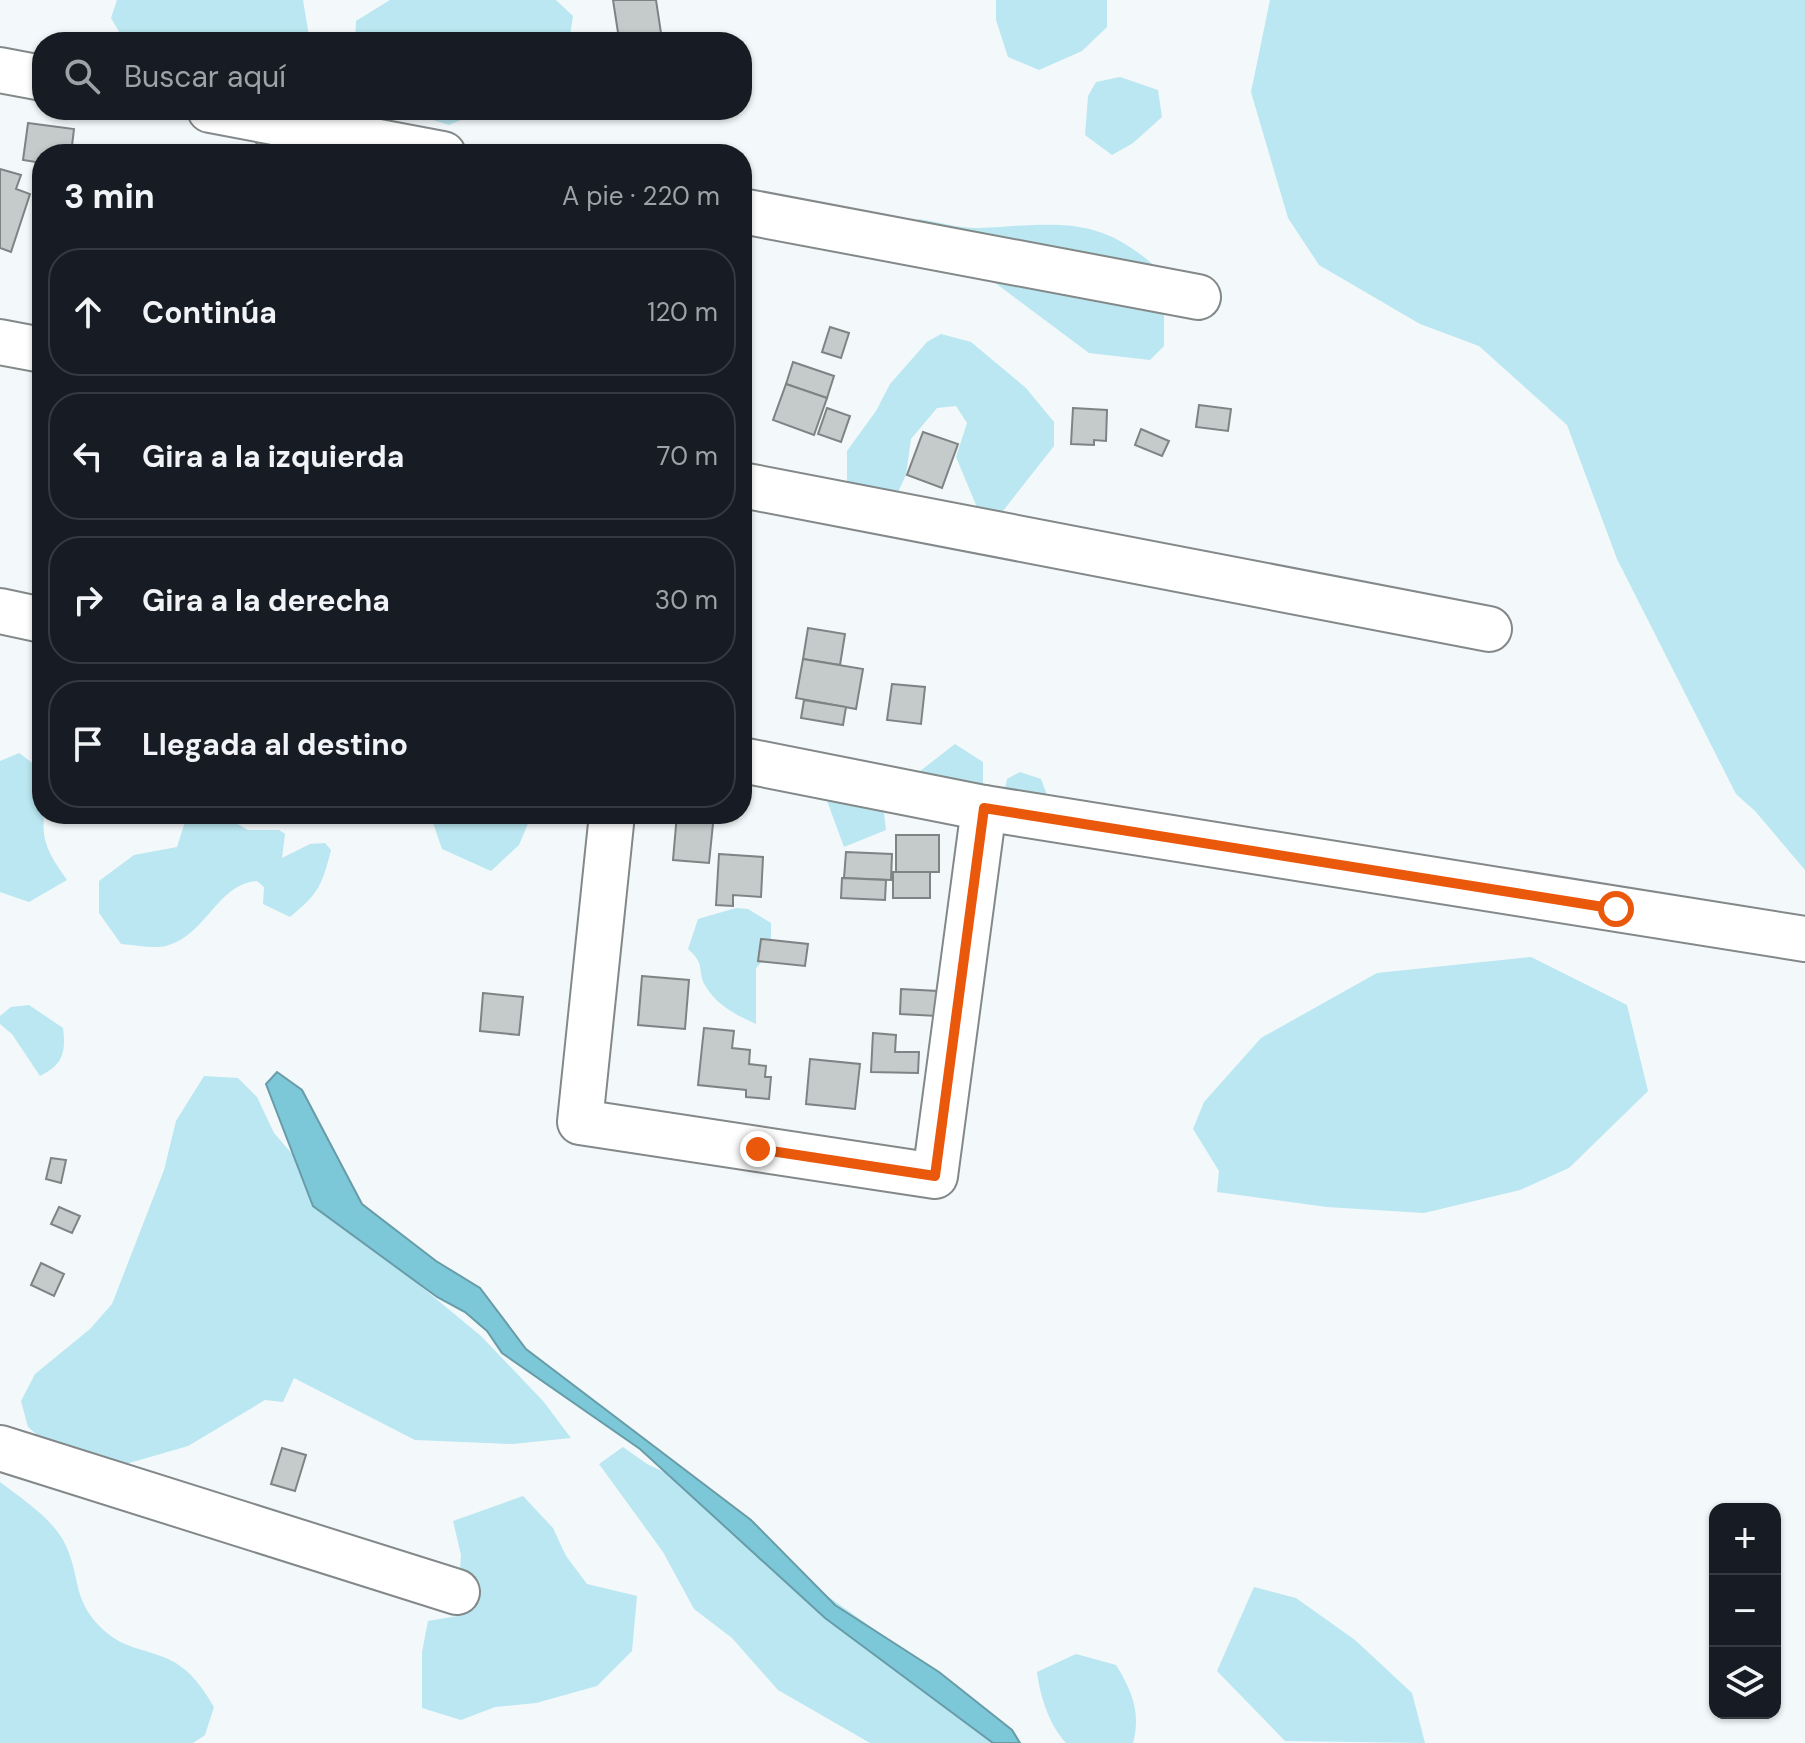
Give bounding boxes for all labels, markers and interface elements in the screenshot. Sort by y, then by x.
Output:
search box [32,32,752,120]
icon: search [60,54,104,98]
text: Buscar aquí [124,57,286,96]
text: 3 min [64,174,155,219]
text: A pie · 220 m [562,179,720,213]
icon: ahead [66,290,110,334]
text: Continúa [142,293,277,332]
text: 120 m [647,295,718,329]
icon: left [66,434,110,478]
text: Gira a la izquierda [142,437,404,476]
text: 70 m [657,439,718,473]
icon: right [66,578,110,622]
text: Gira a la derecha [142,581,390,620]
text: 30 m [655,583,718,617]
icon: arrive [66,722,110,766]
text: Llegada al destino [142,725,408,764]
route start [1598,891,1634,927]
route end [740,1131,776,1167]
map controls [1709,1503,1781,1719]
button: + [1709,1503,1781,1575]
button: − [1709,1575,1781,1647]
button: layers [1709,1647,1781,1719]

